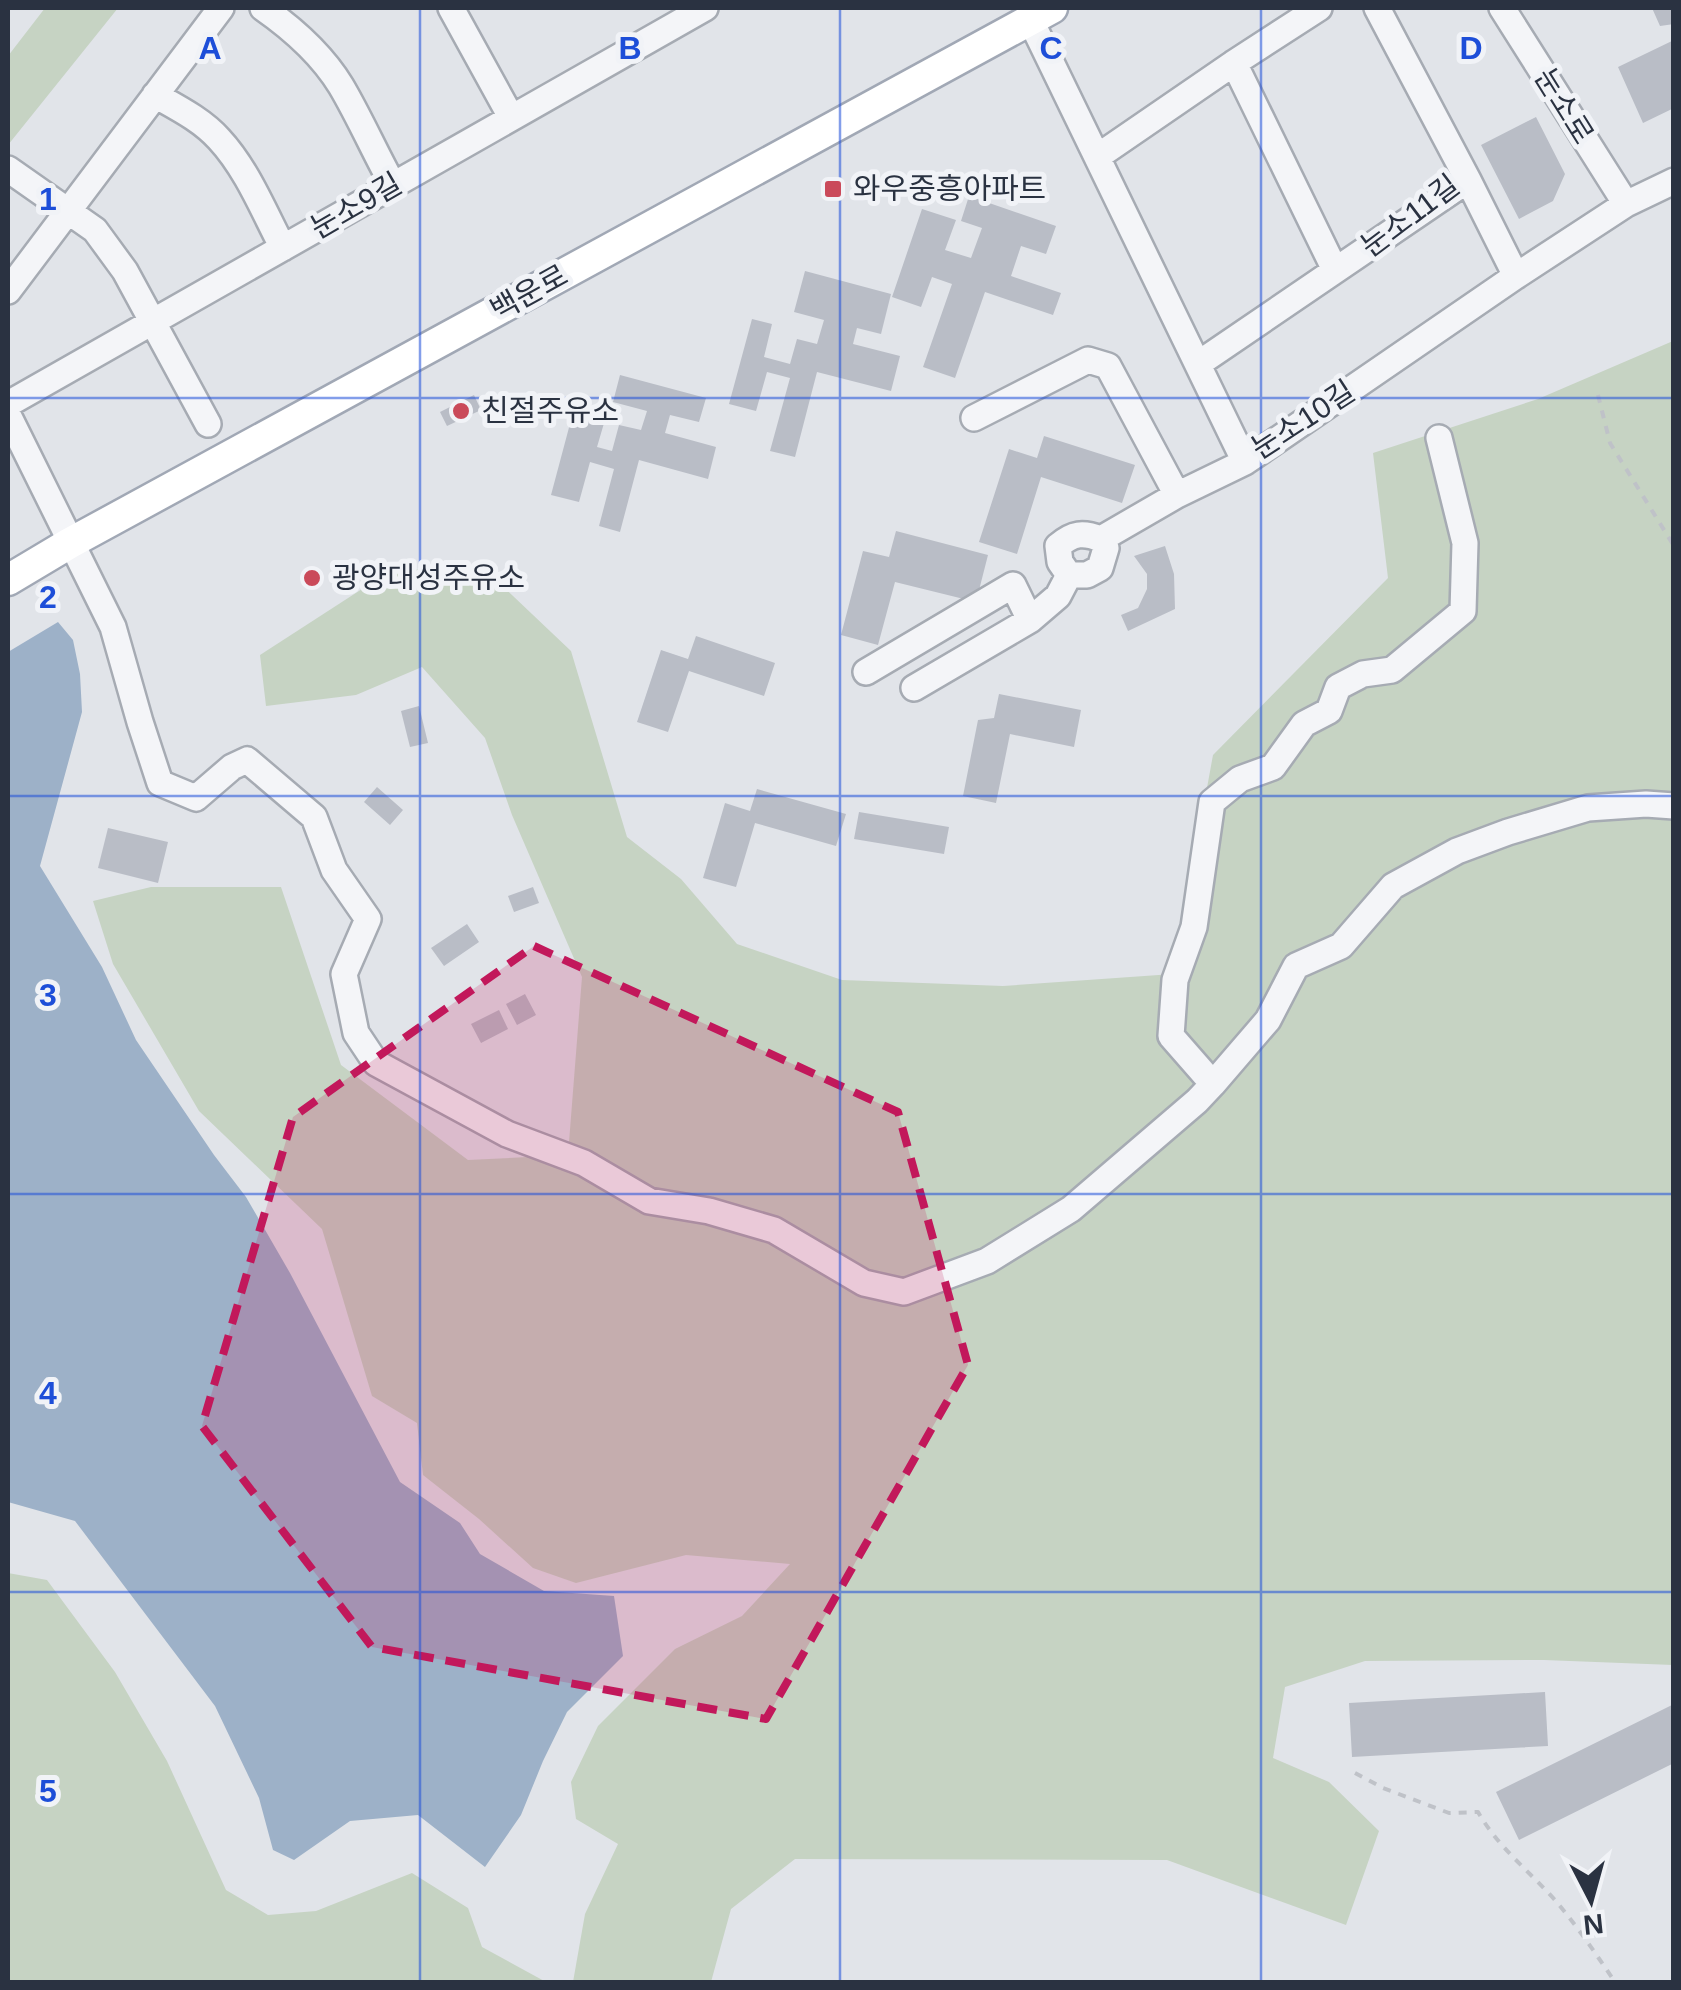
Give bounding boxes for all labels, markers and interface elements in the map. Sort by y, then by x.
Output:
text: A [198,30,222,66]
text: B [618,30,642,66]
text: C [1039,30,1063,66]
text: D [1459,30,1483,66]
street label: 눈소로 [1528,62,1600,150]
street label: 눈소9길 [304,166,407,245]
street label: 눈소11길 [1354,168,1465,263]
place label: 와우중흥아파트 [853,172,1046,205]
marker: 와우중흥아파트 [822,178,844,200]
text: 1 [39,181,57,217]
street label: 백운로 [485,258,573,327]
street label: 눈소10길 [1245,374,1360,465]
place label: 친절주유소 [481,394,619,427]
marker: 친절주유소 [450,400,472,422]
place label: 광양대성주유소 [332,561,525,594]
marker: 광양대성주유소 [301,567,323,589]
text: 2 [39,579,57,615]
text: 3 [39,977,57,1013]
text: 4 [39,1375,57,1411]
text: 5 [39,1773,57,1809]
north arrow [1541,1850,1641,1950]
text: N [1582,1908,1605,1941]

